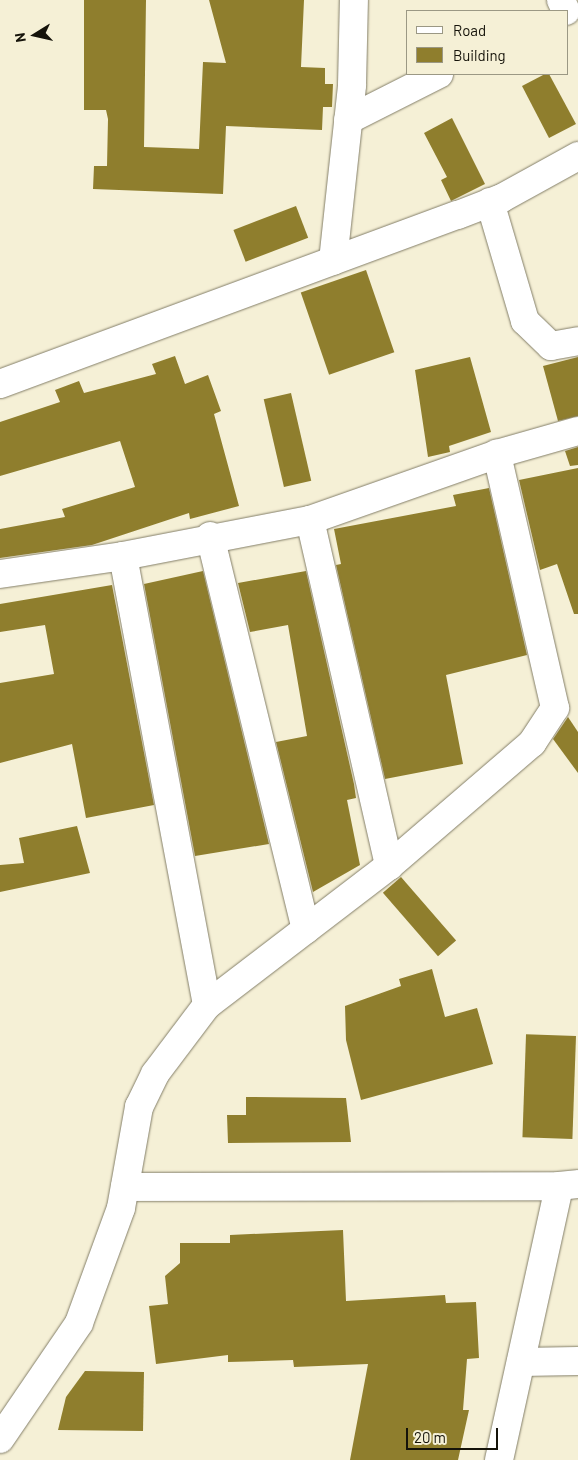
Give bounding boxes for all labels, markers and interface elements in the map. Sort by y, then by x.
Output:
north arrow [10,10,60,60]
legend [406,10,568,75]
text: Road [453,21,486,39]
text: N [11,32,29,44]
text: Building [453,46,506,64]
scale bar [408,1418,500,1450]
text: 20 m [414,1428,446,1446]

